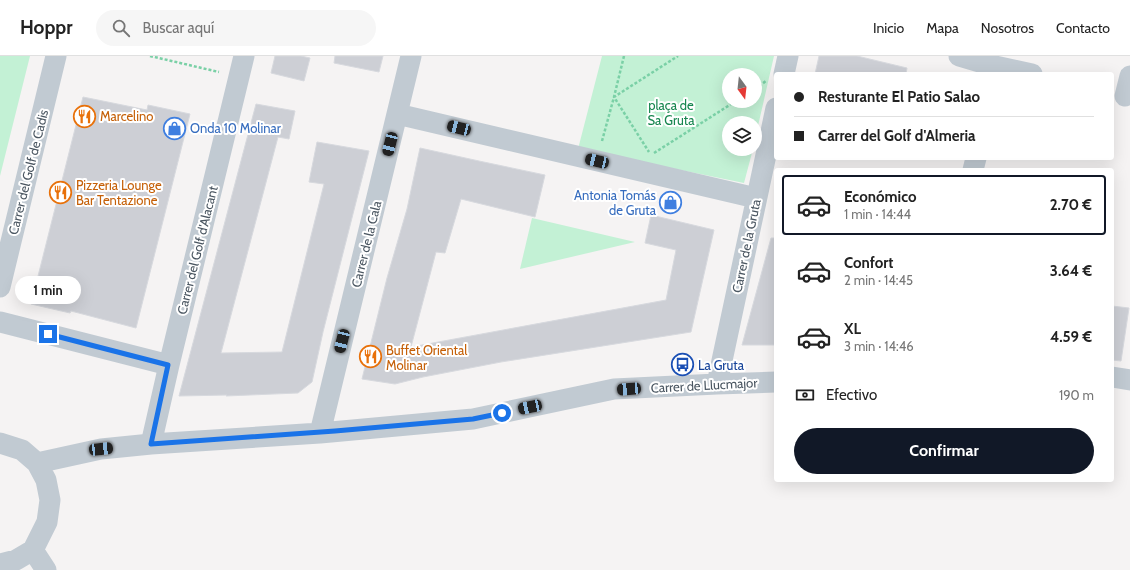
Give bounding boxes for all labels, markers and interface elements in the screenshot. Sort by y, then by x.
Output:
search box [96,10,376,46]
text: Hoppr [20,16,72,39]
icon: search [110,17,132,39]
text: Buscar aquí [142,19,214,37]
text: Inicio [873,19,904,37]
text: Mapa [926,19,959,37]
text: Nosotros [981,19,1034,37]
text: Contacto [1056,19,1110,37]
north arrow [722,68,762,108]
map controls [722,68,762,156]
text: Resturante El Patio Salao [818,88,980,106]
park label: plaça de Sa Gruta [648,97,695,128]
restaurant icon: Marcelino [71,103,97,129]
street label: Carrer del Golf de Cadis [5,107,51,236]
place label: Marcelino [100,108,153,124]
shop icon: Onda 10 Molinar [162,115,188,141]
button: layers [722,116,762,156]
car [446,119,472,137]
place label: Onda 10 Molinar [190,120,282,136]
text: Carrer del Golf d'Almeria [818,127,975,145]
car [381,131,399,157]
car [584,152,610,170]
place label: Pizzeria Lounge Bar Tentazione [76,177,162,208]
restaurant icon: Pizzeria Lounge Bar Tentazione [47,179,73,205]
street label: Carrer del Golf d'Alacant [173,184,221,316]
place label: Antonia Tomás de Gruta [574,187,657,218]
icon: car [796,187,832,223]
text: Económico [844,188,916,206]
shop icon: Antonia Tomás de Gruta [658,189,684,215]
text: 2.70 € [1050,196,1092,214]
street label: Carrer de la Gruta [728,197,764,294]
street label: Carrer de la Cala [348,198,385,289]
text: 1 min · 14:44 [844,206,911,222]
icon: car [796,253,832,289]
text: Confort [844,254,893,272]
text: 3.64 € [1050,262,1092,280]
text: 2 min · 14:45 [844,272,913,288]
callout: 1 min [15,276,81,304]
text: 1 min [33,282,63,298]
icon: car [796,319,832,355]
text: XL [844,320,861,338]
route end [39,325,57,343]
car [333,328,351,354]
text: 4.59 € [1050,328,1092,346]
text: 3 min · 14:46 [844,338,914,354]
place label: Buffet Oriental Molinar [386,342,467,373]
restaurant icon: Buffet Oriental Molinar [358,344,384,370]
bus stop icon: La Gruta [669,352,695,378]
place label: La Gruta [698,357,745,373]
street label: Carrer de Llucmajor [650,374,759,397]
car [617,382,641,396]
icon: cash [794,384,816,406]
text: Efectivo [826,386,877,404]
text: 190 m [1059,387,1094,403]
car [517,399,543,415]
route start [493,404,511,422]
button: Confirmar [794,428,1094,474]
car [88,442,114,456]

